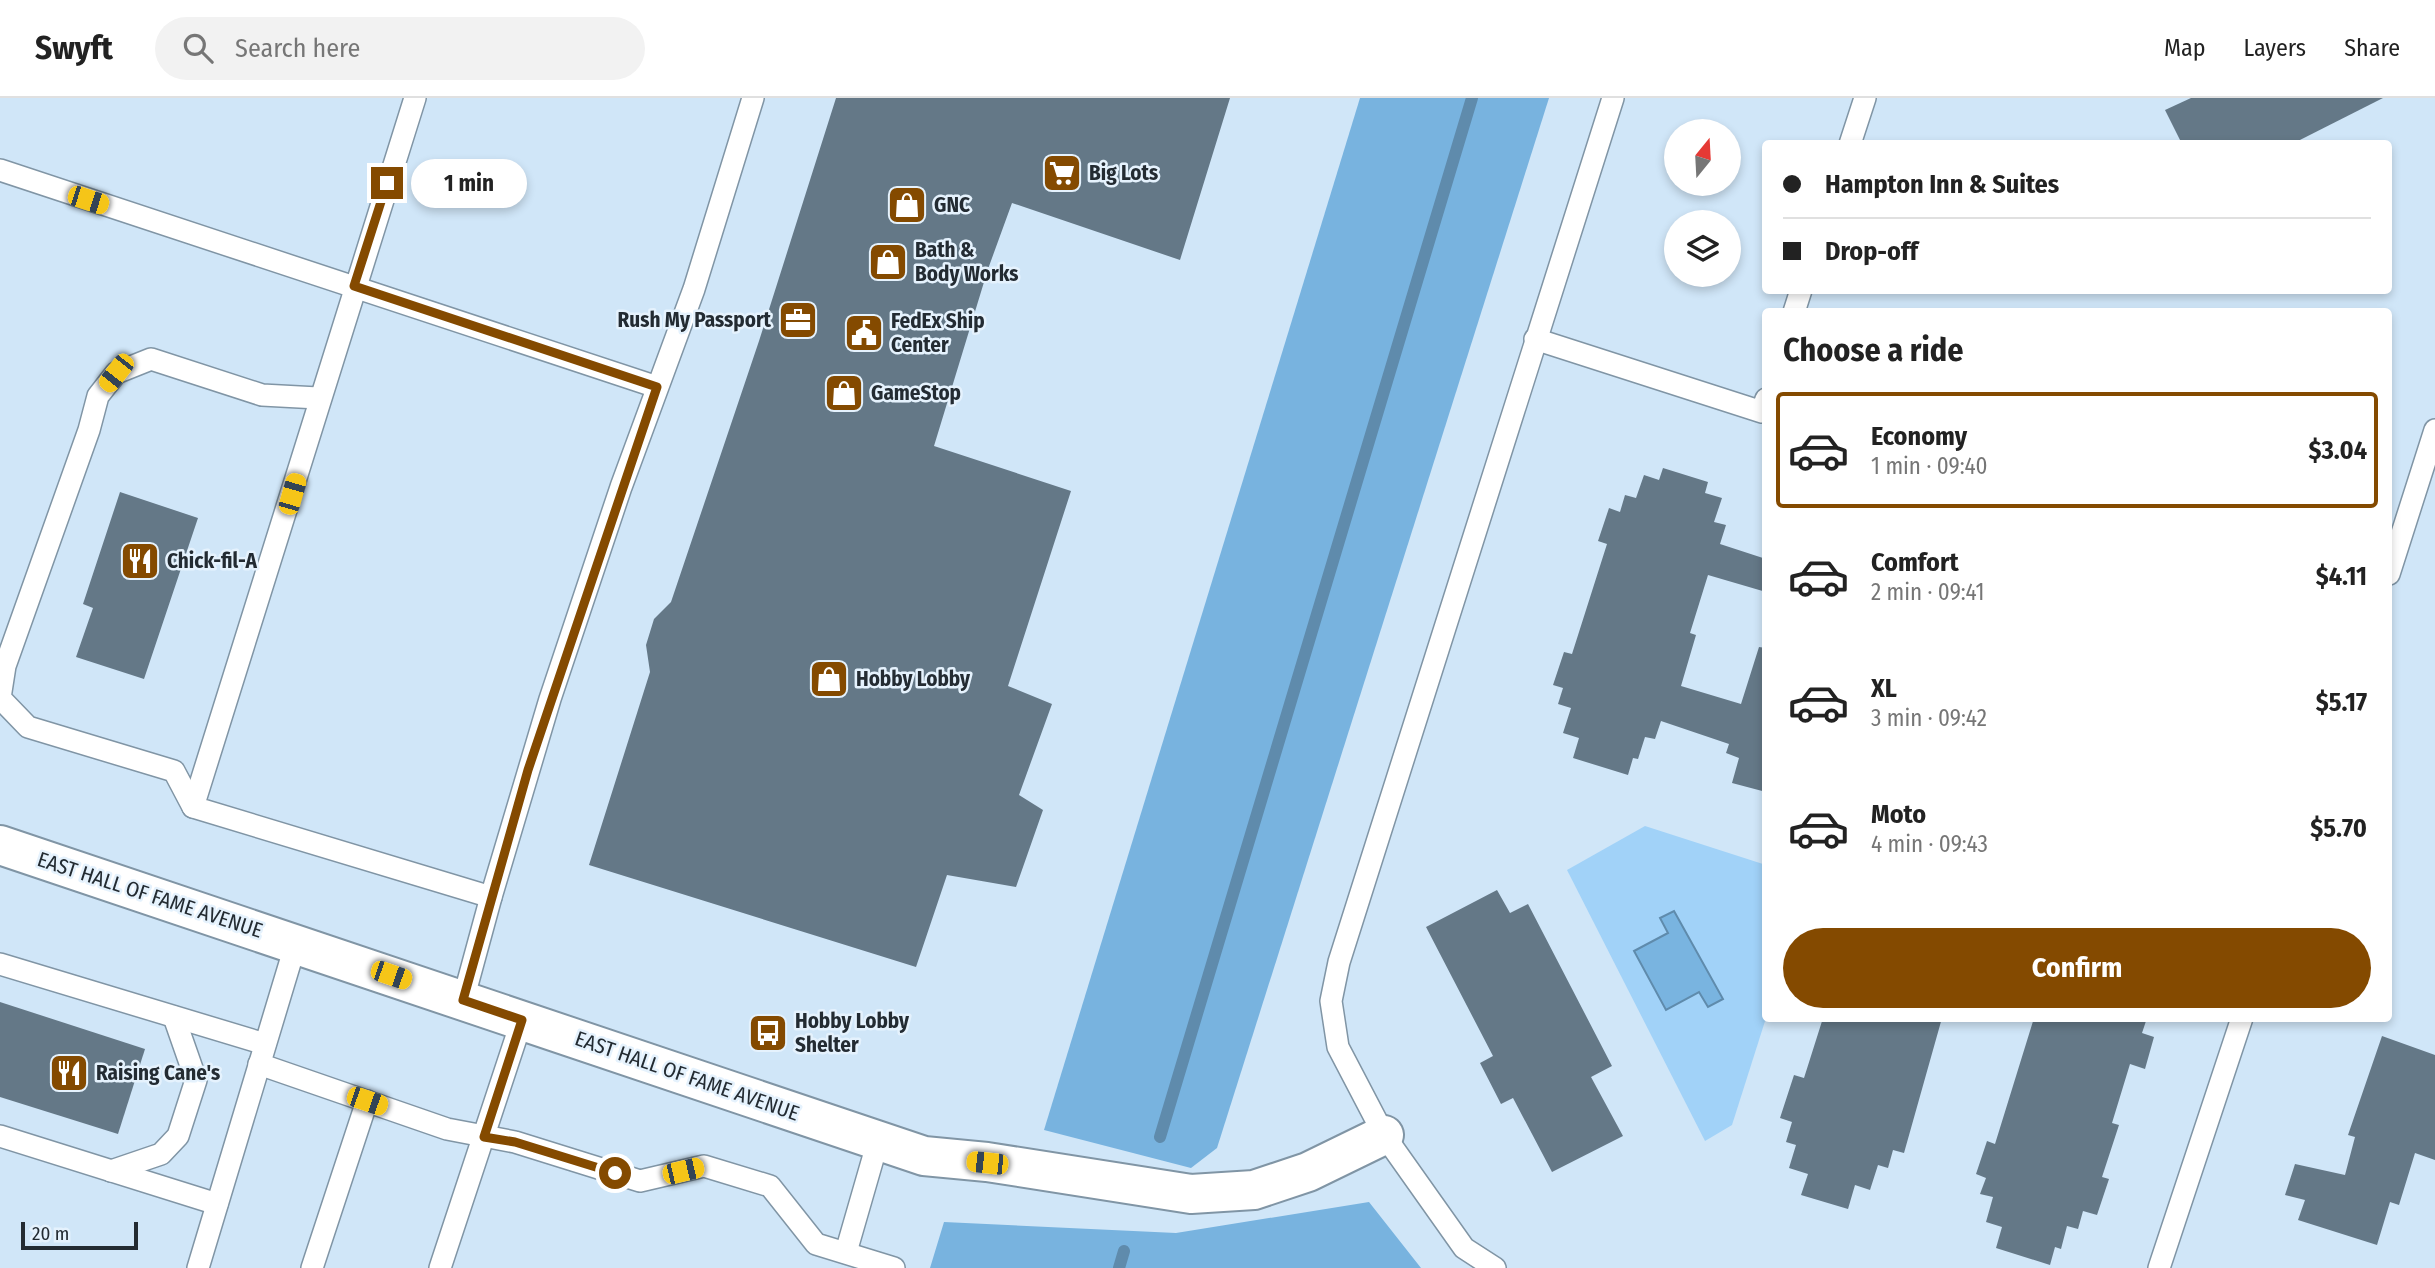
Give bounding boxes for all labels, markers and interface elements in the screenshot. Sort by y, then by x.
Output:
search box [155,17,645,80]
text: Swyft [35,28,113,68]
icon: search [179,29,217,67]
text: Search here [235,33,360,64]
text: Map [2164,34,2206,62]
text: Layers [2244,34,2306,62]
text: Share [2344,34,2400,62]
north arrow [1664,119,1741,196]
map controls [1664,119,1741,287]
supermarket icon: Big Lots [1041,152,1083,194]
callout: 1 min [412,158,527,208]
place label: Big Lots [1089,160,1158,186]
route end [371,167,403,199]
text: 1 min [444,169,494,197]
text: Hampton Inn & Suites [1825,169,2059,200]
car [65,184,112,216]
shop icon: GNC [886,184,928,226]
place label: GNC [934,192,970,218]
button: layers [1664,210,1741,287]
text: Drop-off [1825,236,1918,267]
place label: Bath & Body Works [915,237,1018,287]
shop icon: Bath & Body Works [867,241,909,283]
office icon: Rush My Passport [777,299,819,341]
place label: Rush My Passport [618,307,772,333]
place label: FedEx Ship Center [891,308,985,358]
public building icon: FedEx Ship Center [843,312,885,354]
text: Choose a ride [1783,331,1964,369]
car [95,350,138,396]
shop icon: GameStop [823,372,865,414]
place label: GameStop [871,380,961,406]
icon: car [1787,419,1850,482]
text: Economy [1871,421,1967,452]
text: $3.04 [2309,435,2367,466]
text: 1 min · 09:40 [1871,452,1988,480]
car [277,471,308,517]
restaurant icon: Chick-fil-A [119,540,161,582]
icon: car [1787,545,1850,608]
text: Comfort [1871,547,1959,578]
place label: Chick-fil-A [167,548,258,574]
text: $4.11 [2316,561,2367,592]
text: 2 min · 09:41 [1871,578,1984,606]
shop icon: Hobby Lobby [808,658,850,700]
place label: Hobby Lobby [856,666,971,692]
icon: car [1787,671,1850,734]
text: XL [1871,673,1897,704]
text: $5.17 [2316,687,2367,718]
text: 3 min · 09:42 [1871,704,1987,732]
icon: car [1787,797,1850,860]
text: Moto [1871,799,1926,830]
text: $5.70 [2310,813,2367,844]
text: 4 min · 09:43 [1871,830,1988,858]
street label: EAST HALL OF FAME AVENUE [34,846,266,944]
button: Confirm [1783,928,2371,1008]
car [368,958,415,992]
place label: Hobby Lobby Shelter [795,1008,910,1058]
bus stop icon: Hobby Lobby Shelter [747,1012,789,1054]
street label: EAST HALL OF FAME AVENUE [572,1025,803,1127]
restaurant icon: Raising Cane's [48,1052,90,1094]
place label: Raising Cane's [96,1060,220,1086]
car [344,1084,391,1118]
car [966,1150,1009,1176]
car [661,1156,706,1186]
route start [599,1157,631,1189]
scale bar [21,1219,138,1251]
text: 20 m [32,1222,69,1245]

